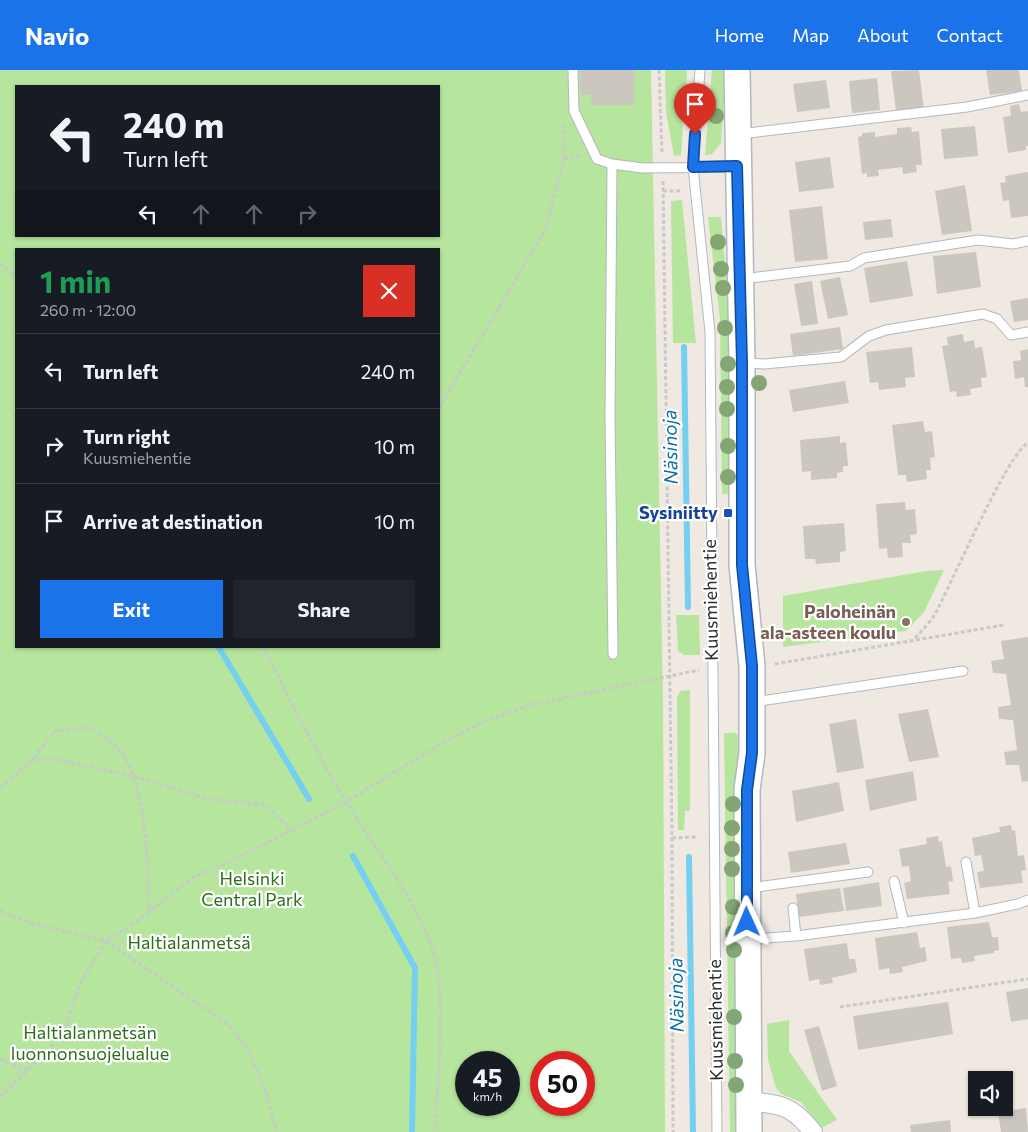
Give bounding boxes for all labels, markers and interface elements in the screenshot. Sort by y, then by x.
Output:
text: Navio [25,21,89,50]
text: Home [715,24,764,46]
text: Map [792,24,829,46]
text: About [857,24,909,46]
text: Contact [937,24,1003,46]
pin [674,83,716,134]
icon: arrive [681,90,709,118]
text: 240 m [123,102,224,145]
icon: left [40,105,105,170]
text: Turn left [123,145,208,172]
icon: left [134,200,162,228]
icon: ahead [187,200,215,228]
icon: ahead [240,200,268,228]
icon: right [293,200,321,228]
text: 1 min [40,262,111,299]
button: close [363,265,415,317]
text: 260 m · 12:00 [40,300,136,319]
icon: left [40,357,68,385]
text: Turn left [83,360,158,383]
text: 240 m [361,360,415,383]
water label: Näsinoja [657,409,682,485]
text: Turn right [83,425,170,448]
icon: right [40,432,68,460]
text: 10 m [374,435,415,458]
text: Kuusmiehentie [83,448,191,467]
place label: Sysiniitty [639,501,718,523]
icon: arrive [40,507,68,535]
marker: Sysiniitty [722,507,734,519]
text: Arrive at destination [83,510,263,533]
text: 10 m [374,510,415,533]
street label: Kuusmiehentie [698,539,722,661]
button: Exit [40,580,223,638]
button: Share [233,580,415,638]
place label: Paloheinän ala-asteen koulu [760,600,896,643]
marker: Paloheinän ala-asteen koulu [900,616,912,628]
park label: Helsinki Central Park [201,867,303,910]
position arrow [720,895,772,947]
park label: Haltialanmetsä [127,931,251,953]
water label: Näsinoja [663,957,688,1033]
street label: Kuusmiehentie [703,959,727,1081]
park label: Haltialanmetsän luonnonsuojelualue [11,1021,169,1064]
speed limit sign: 50 [530,1051,595,1116]
text: 45 [473,1062,502,1092]
map controls [968,1071,1013,1116]
button: sound [968,1071,1013,1116]
text: km/h [473,1089,502,1103]

